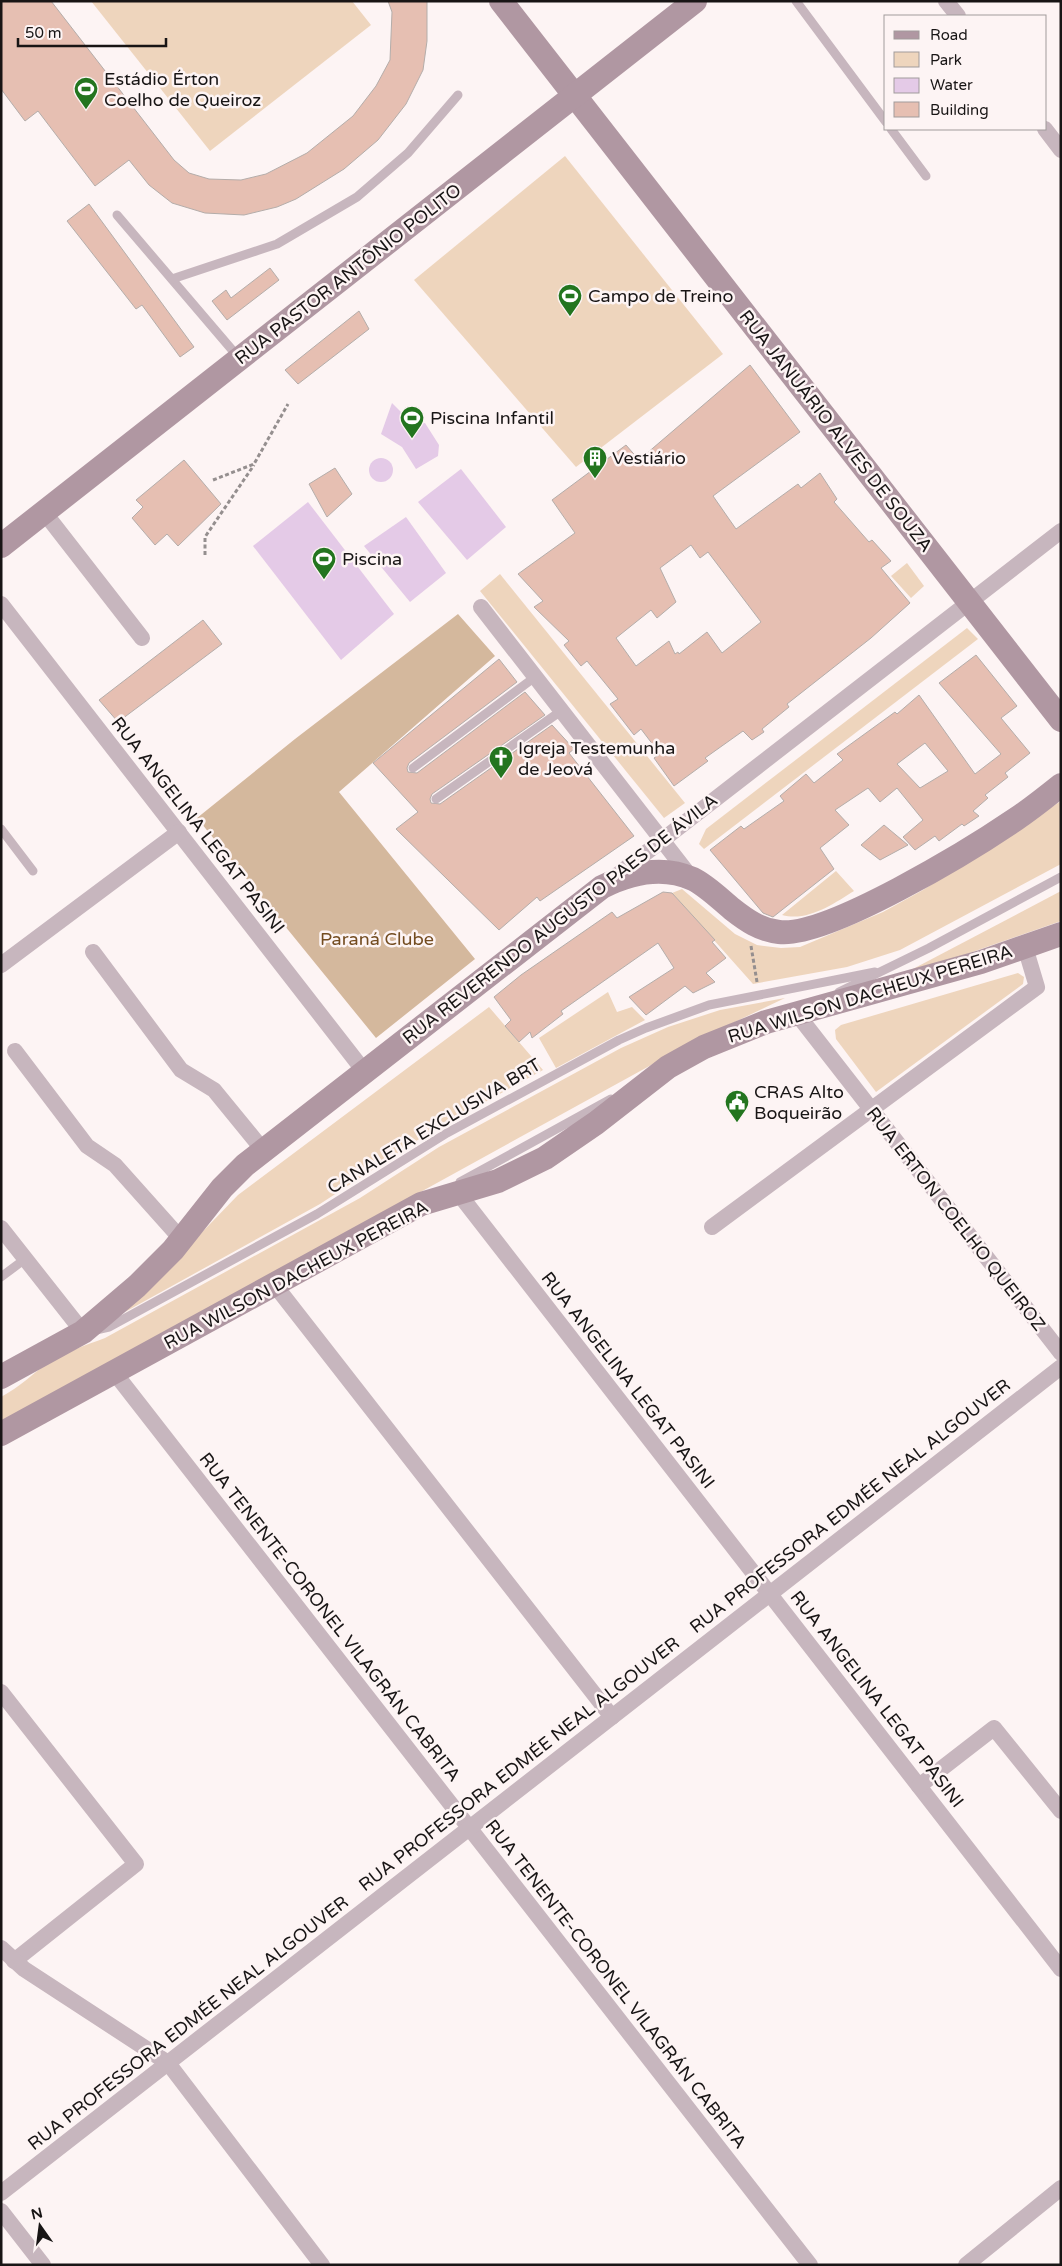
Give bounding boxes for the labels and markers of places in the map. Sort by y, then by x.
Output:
place label: Estádio Érton Coelho de Queiroz [104,68,261,111]
sports icon: Estádio Érton Coelho de Queiroz [73,76,99,110]
sports icon: Campo de Treino [557,283,583,317]
place label: Campo de Treino [588,285,733,307]
sports icon: Piscina Infantil [399,405,425,439]
place label: Piscina Infantil [430,407,554,429]
building icon: Vestiário [582,445,608,479]
place label: Vestiário [612,447,686,469]
sports icon: Piscina [311,546,337,580]
place label: Piscina [342,548,402,570]
place label: Igreja Testemunha de Jeová [518,737,675,780]
church icon: Igreja Testemunha de Jeová [488,745,514,779]
place label: CRAS Alto Boqueirão [754,1081,844,1124]
public building icon: CRAS Alto Boqueirão [724,1089,750,1123]

